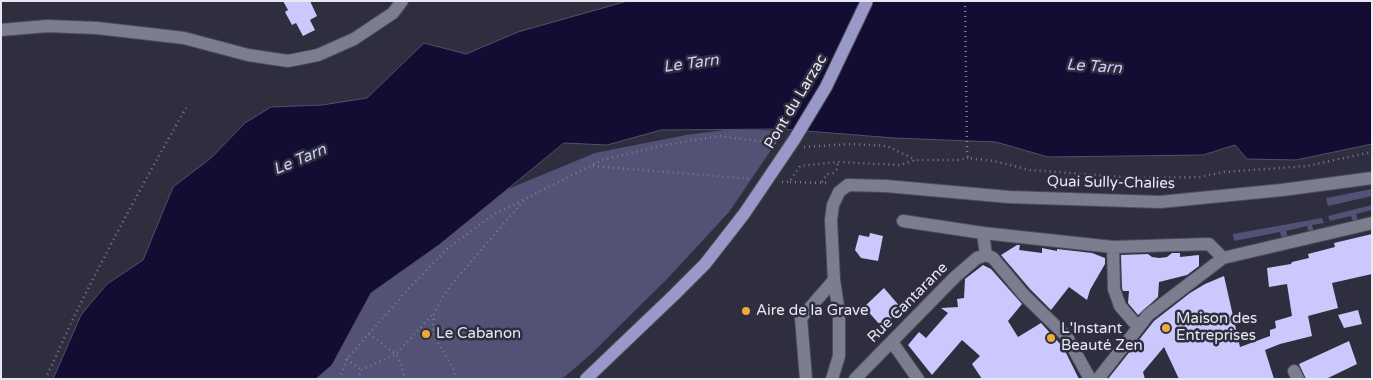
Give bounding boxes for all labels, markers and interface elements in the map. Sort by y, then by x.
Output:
water label: Le Tarn [662,51,720,77]
street label: Pont du Larzac [761,52,831,152]
water label: Le Tarn [1066,55,1122,79]
water label: Le Tarn [271,140,329,180]
street label: Quai Sully-Chalies [1047,173,1175,193]
street label: Rue Cantarane [864,259,952,347]
place label: Aire de la Grave [756,302,868,320]
marker: Aire de la Grave [740,305,752,317]
place label: Maison des Entreprises [1176,310,1257,345]
place label: L'Instant Beauté Zen [1061,320,1143,355]
marker: Maison des Entreprises [1160,322,1172,334]
place label: Le Cabanon [436,325,521,343]
marker: Le Cabanon [420,328,432,340]
marker: L'Instant Beauté Zen [1045,332,1057,344]

